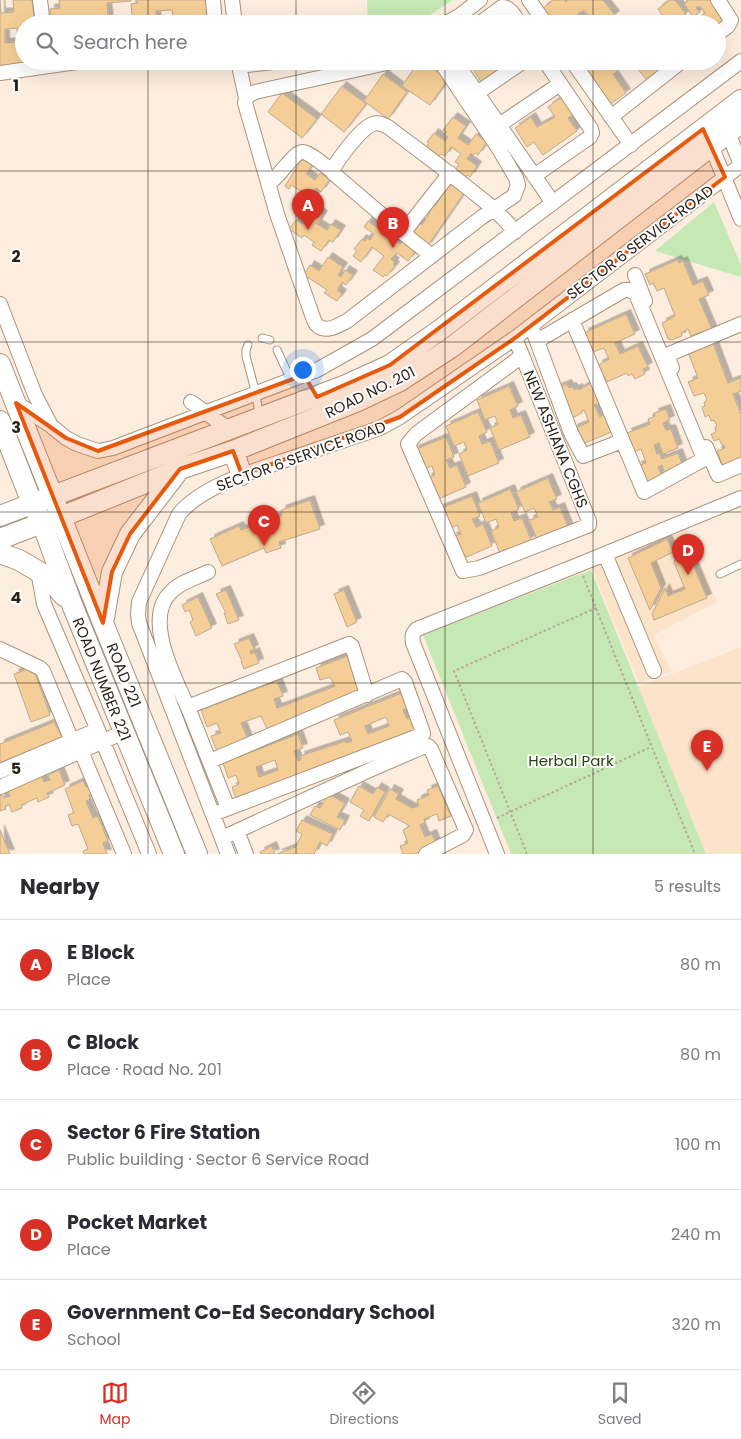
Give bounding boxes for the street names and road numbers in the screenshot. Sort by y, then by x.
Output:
street label: SECTOR 6 SERVICE ROAD [562,180,718,304]
street label: ROAD NO. 201 [321,361,419,423]
street label: NEW ASHIANA CGHS [519,367,593,511]
street label: SECTOR 6 SERVICE ROAD [213,416,389,496]
street label: ROAD NUMBER 221 [68,614,136,744]
street label: ROAD 221 [102,640,146,710]

